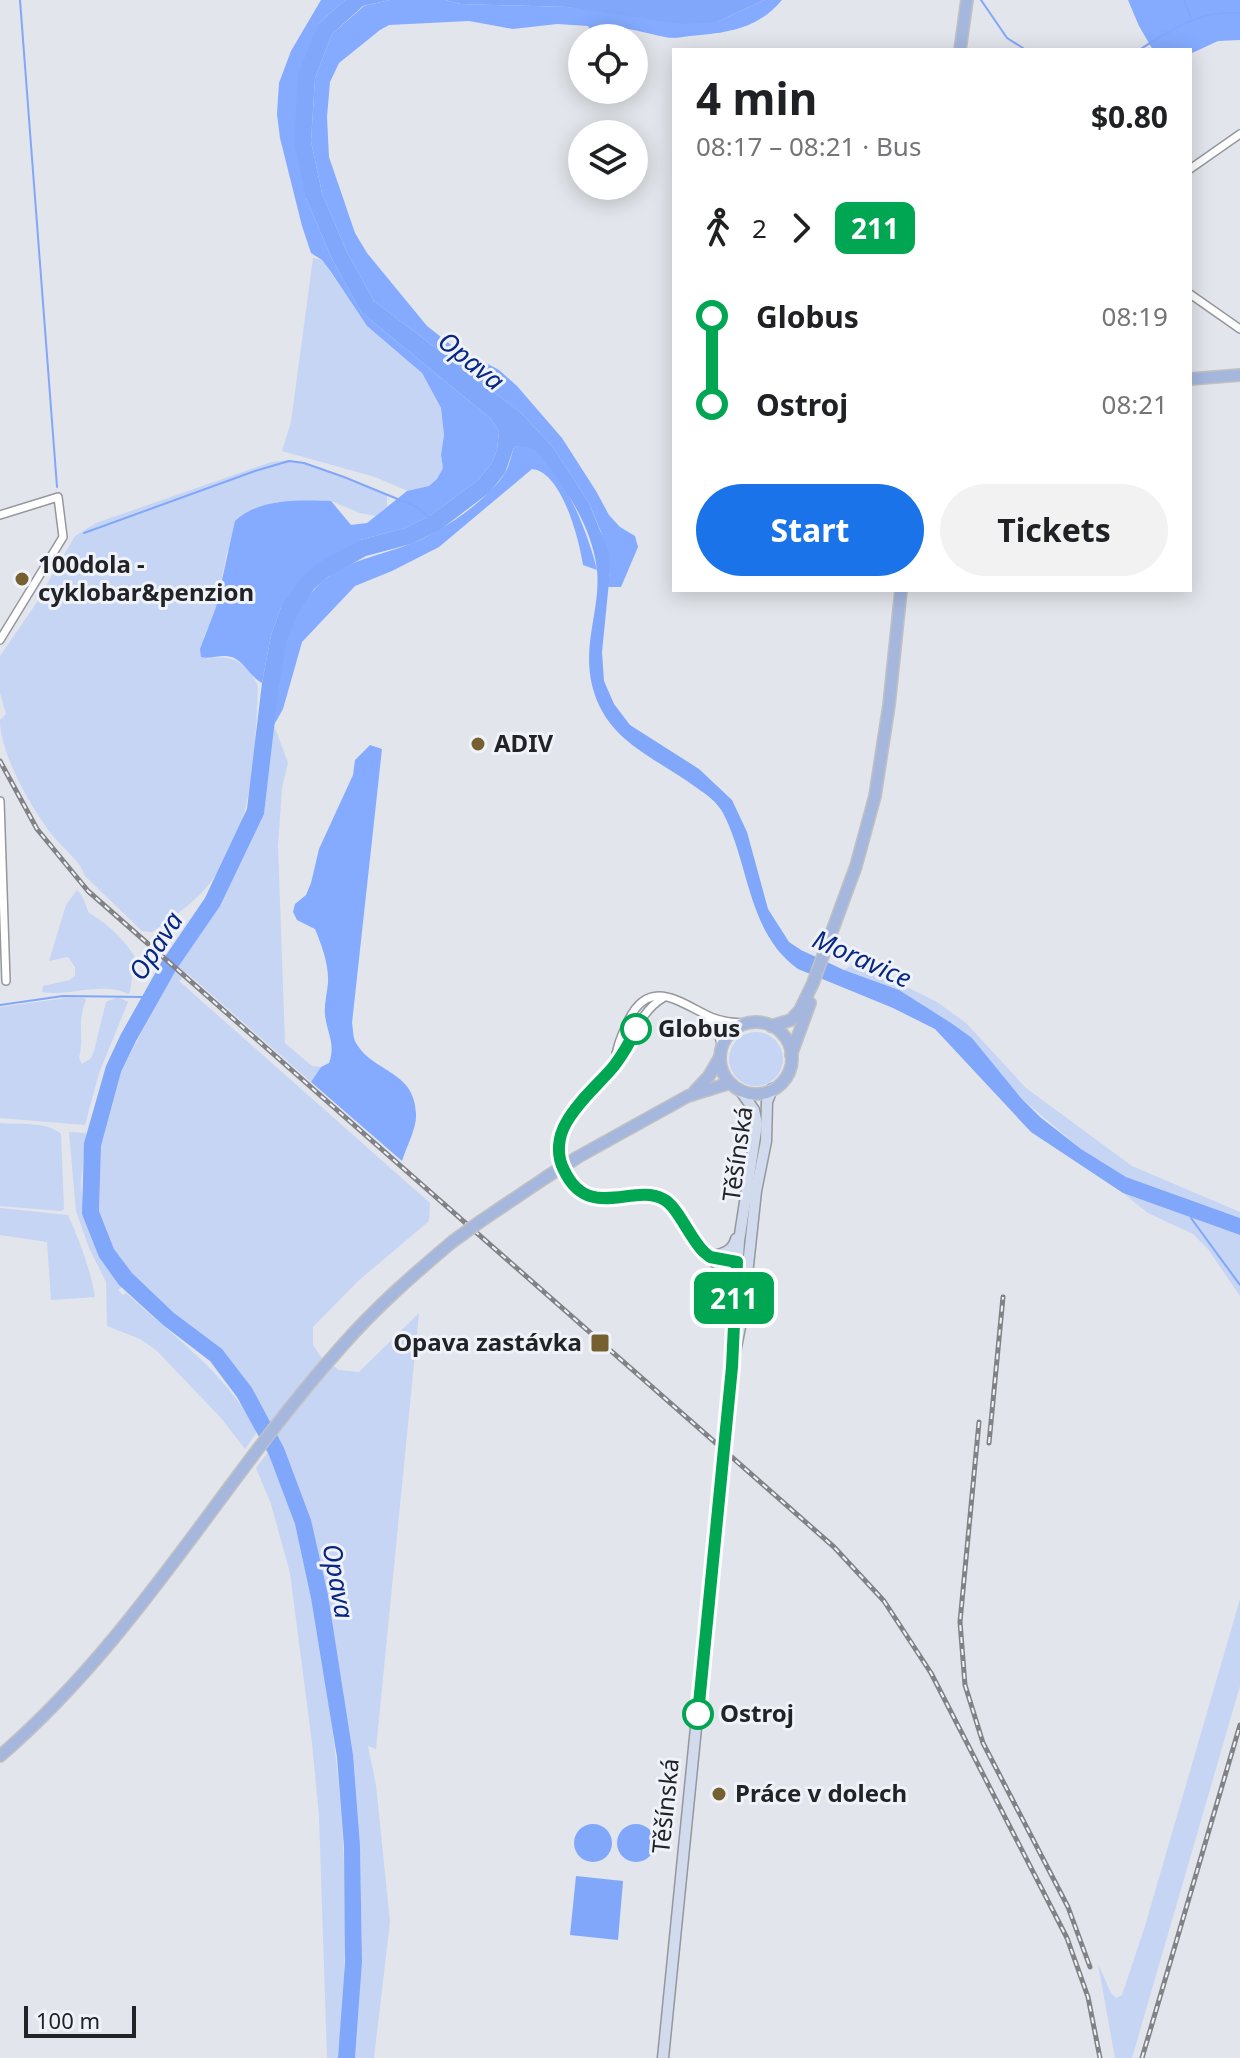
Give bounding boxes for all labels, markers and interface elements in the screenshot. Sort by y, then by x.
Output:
map controls [568,24,648,200]
button: locate [568,24,648,104]
text: 4 min [696,68,817,128]
text: $0.80 [1091,96,1168,137]
button: layers [568,120,648,200]
text: 08:17 – 08:21 · Bus [696,128,921,164]
icon: walk [696,206,740,250]
icon: forward [779,206,823,250]
text: 211 [851,209,899,247]
text: 2 [752,210,767,246]
text: Globus [756,296,859,337]
text: 08:19 [1102,298,1168,334]
water label: Opava [431,322,512,398]
text: Ostroj [756,384,848,425]
text: 08:21 [1102,386,1168,422]
button: Start [696,484,924,576]
button: Tickets [940,484,1168,576]
place label: 100dola - cyklobar&penzion [38,547,254,608]
marker: 100dola - cyklobar&penzion [13,570,31,588]
place label: ADIV [494,726,554,759]
marker: ADIV [469,735,487,753]
water label: Opava [120,904,191,987]
water label: Moravice [807,920,918,996]
place label: Globus [658,1011,740,1044]
marker: Globus [621,1014,651,1044]
street label: Těšínská [714,1104,759,1203]
line badge: 211 [688,1272,780,1324]
text: 211 [710,1279,758,1317]
place label: Opava zastávka [393,1325,582,1358]
marker: Opava zastávka [589,1332,611,1354]
water label: Opava [315,1541,363,1621]
place label: Ostroj [720,1696,794,1729]
marker: Ostroj [683,1699,713,1729]
street label: Těšínská [643,1757,686,1855]
place label: Práce v dolech [735,1776,907,1809]
marker: Práce v dolech [710,1785,728,1803]
scale bar [24,2002,136,2038]
text: 100 m [36,2005,100,2035]

